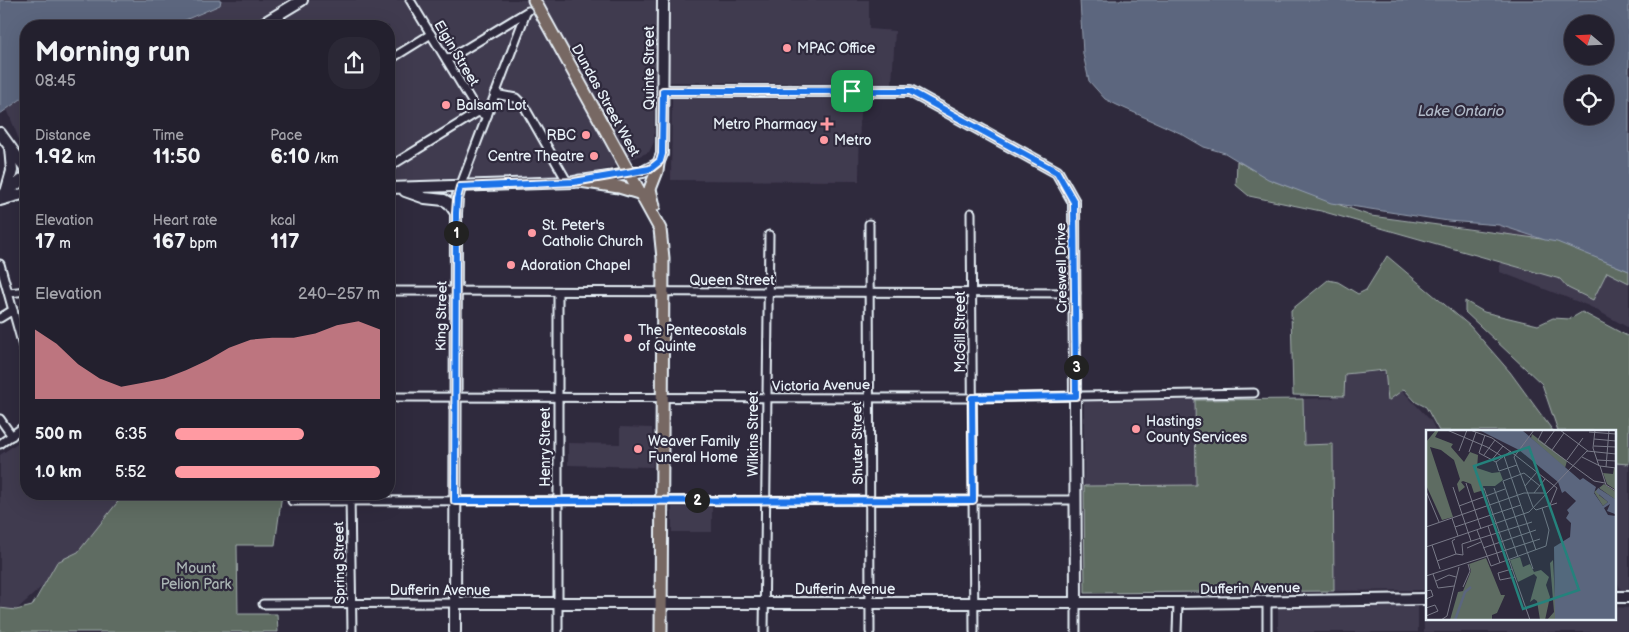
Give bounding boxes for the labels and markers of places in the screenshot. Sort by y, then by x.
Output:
place label: MPAC Office [797,40,875,57]
marker: MPAC Office [781,42,793,54]
pin [831,70,873,112]
place label: Balsam Lot [456,97,527,114]
marker: Balsam Lot [440,99,452,111]
place label: Metro Pharmacy [713,116,818,133]
marker: Metro Pharmacy [821,118,833,130]
place label: RBC [547,127,576,144]
marker: RBC [580,129,592,141]
place label: Metro [834,132,871,149]
marker: Metro [818,134,830,146]
place label: Centre Theatre [488,148,584,165]
marker: Centre Theatre [588,150,600,162]
place label: St. Peter's Catholic Church [542,217,643,250]
pin: 1 [444,220,468,246]
marker: St. Peter's Catholic Church [526,227,538,239]
place label: Adoration Chapel [521,257,630,274]
marker: Adoration Chapel [505,259,517,271]
place label: The Pentecostals of Quinte [638,322,747,355]
marker: The Pentecostals of Quinte [622,332,634,344]
pin: 3 [1064,354,1088,380]
place label: Hastings County Services [1146,413,1247,446]
marker: Hastings County Services [1130,423,1142,435]
place label: Weaver Family Funeral Home [648,433,741,466]
marker: Weaver Family Funeral Home [632,443,644,455]
pin: 2 [684,488,710,512]

